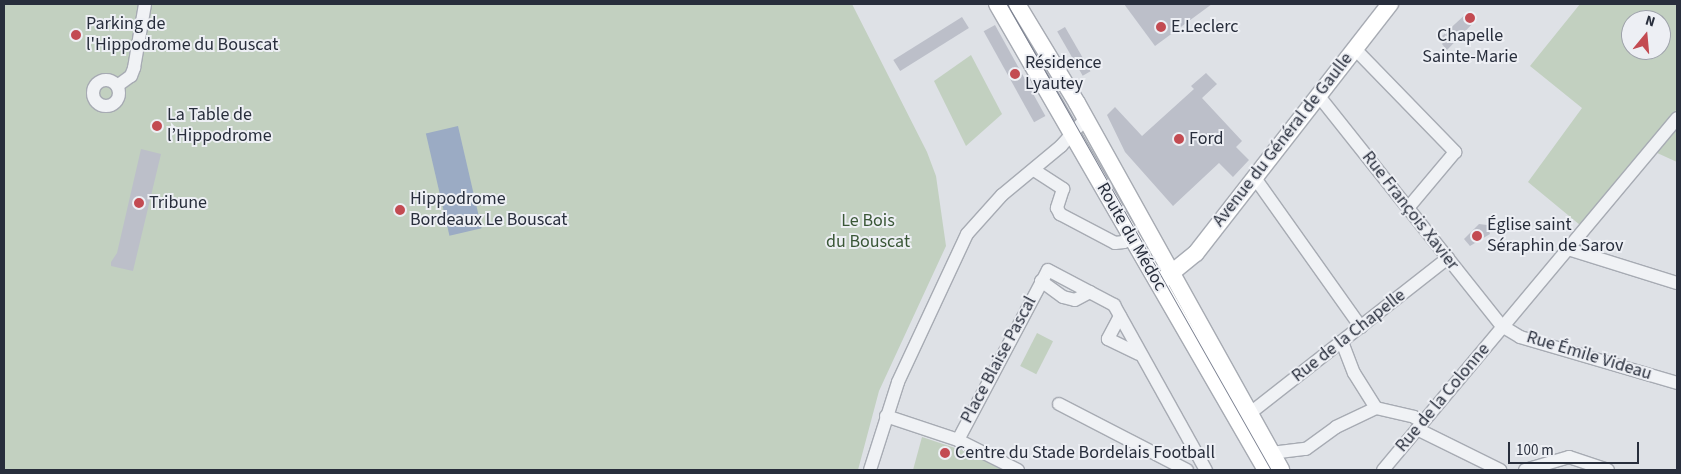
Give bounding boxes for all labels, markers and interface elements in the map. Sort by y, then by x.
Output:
north arrow [1621,10,1671,60]
text: N [1643,11,1657,33]
marker: Chapelle Sainte-Marie [1464,12,1476,24]
place label: Parking de l'Hippodrome du Bouscat [86,14,278,56]
place label: E.Leclerc [1171,16,1238,38]
marker: E.Leclerc [1155,21,1167,33]
place label: Chapelle Sainte-Marie [1422,26,1518,68]
marker: Parking de l'Hippodrome du Bouscat [70,29,82,41]
street label: Avenue du Général de Gaulle [1208,49,1358,231]
place label: Résidence Lyautey [1025,53,1101,96]
marker: Résidence Lyautey [1009,68,1021,80]
place label: La Table de l’Hippodrome [167,105,272,148]
marker: La Table de l’Hippodrome [151,120,163,132]
place label: Ford [1189,128,1223,150]
marker: Ford [1173,133,1185,145]
street label: Rue François Xavier [1357,147,1463,275]
street label: Route du Médoc [1091,179,1171,295]
place label: Hippodrome Bordeaux Le Bouscat [410,189,567,232]
place label: Tribune [149,192,207,214]
marker: Tribune [133,197,145,209]
marker: Hippodrome Bordeaux Le Bouscat [394,204,406,216]
park label: Le Bois du Bouscat [826,211,910,253]
place label: Église saint Séraphin de Sarov [1487,215,1623,258]
marker: Église saint Séraphin de Sarov [1471,230,1483,242]
street label: Rue de la Chapelle [1288,285,1410,387]
street label: Place Blaise Pascal [956,293,1042,427]
street label: Rue Émile Videau [1524,327,1654,385]
street label: Rue de la Colonne [1391,339,1495,457]
scale bar [1511,432,1642,464]
text: 100 m [1516,440,1554,461]
place label: Centre du Stade Bordelais Football [955,442,1215,464]
marker: Centre du Stade Bordelais Football [939,447,951,459]

